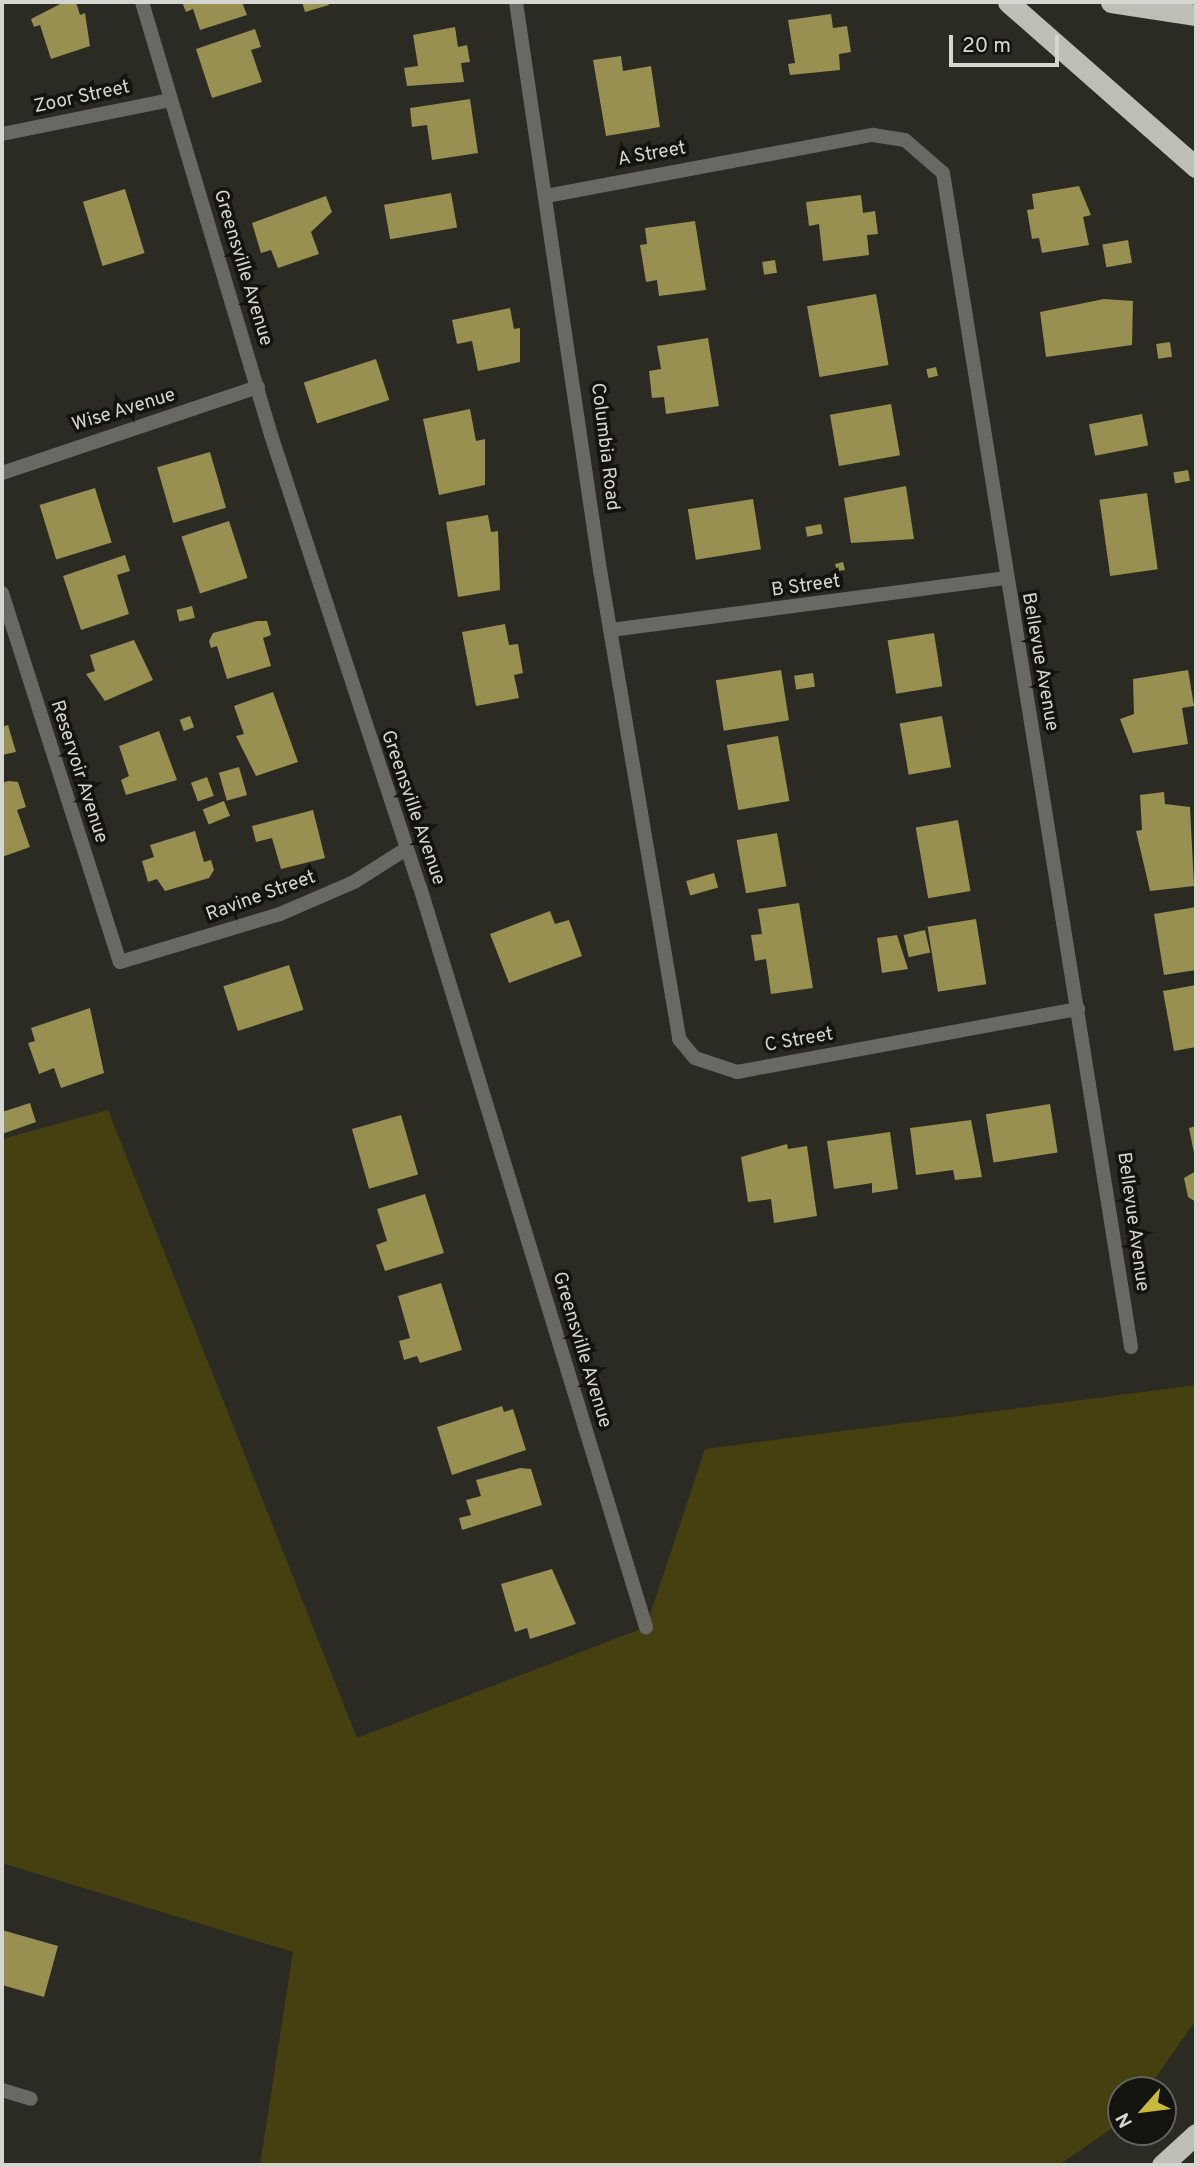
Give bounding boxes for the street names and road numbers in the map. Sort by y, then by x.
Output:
street label: Zoor Street [32,77,132,119]
street label: A Street [616,138,688,172]
street label: Greensville Avenue [207,187,277,349]
street label: Columbia Road [585,382,623,512]
street label: Wise Avenue [69,384,179,438]
street label: B Street [770,571,842,603]
street label: Bellevue Avenue [1016,590,1062,734]
street label: Reservoir Avenue [44,697,112,847]
street label: Greensville Avenue [375,727,449,889]
street label: Ravine Street [203,867,319,927]
street label: C Street [763,1024,835,1058]
street label: Bellevue Avenue [1111,1151,1153,1293]
street label: Greensville Avenue [546,1269,616,1431]

